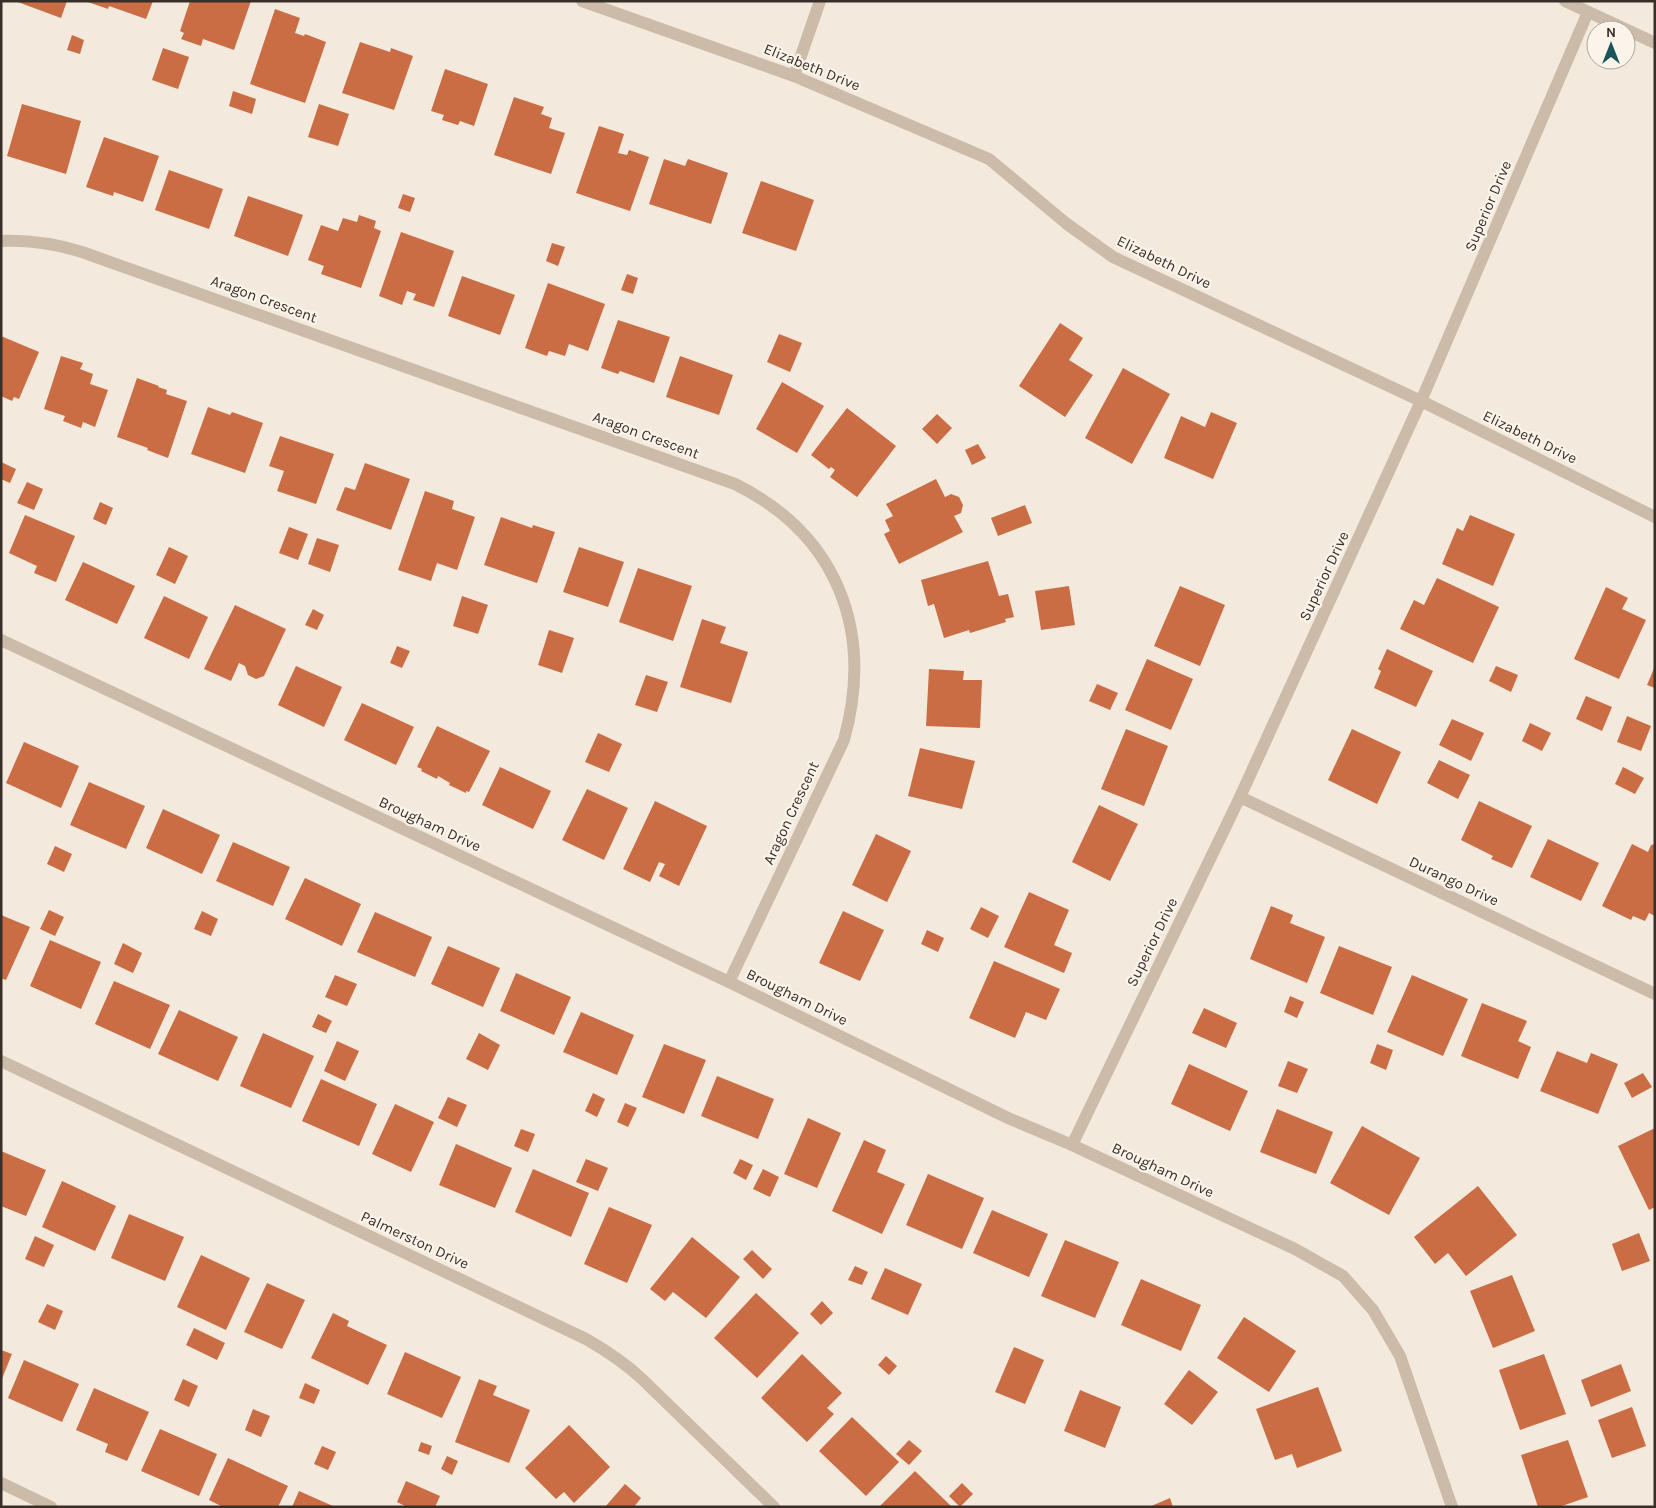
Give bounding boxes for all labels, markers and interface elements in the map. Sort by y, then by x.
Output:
north arrow [1586,20,1636,70]
text: N [1606,24,1616,41]
street label: Elizabeth Drive [761,39,863,95]
street label: Superior Drive [1461,158,1515,254]
street label: Elizabeth Drive [1114,231,1214,293]
street label: Aragon Crescent [208,271,320,327]
street label: Elizabeth Drive [1480,406,1580,468]
street label: Aragon Crescent [590,407,702,463]
street label: Superior Drive [1295,528,1353,624]
street label: Aragon Crescent [759,758,823,868]
street label: Brougham Drive [376,793,484,855]
street label: Durango Drive [1406,852,1502,910]
street label: Superior Drive [1123,895,1181,989]
street label: Brougham Drive [743,965,851,1029]
street label: Brougham Drive [1109,1139,1217,1201]
street label: Palmerston Drive [358,1207,472,1273]

